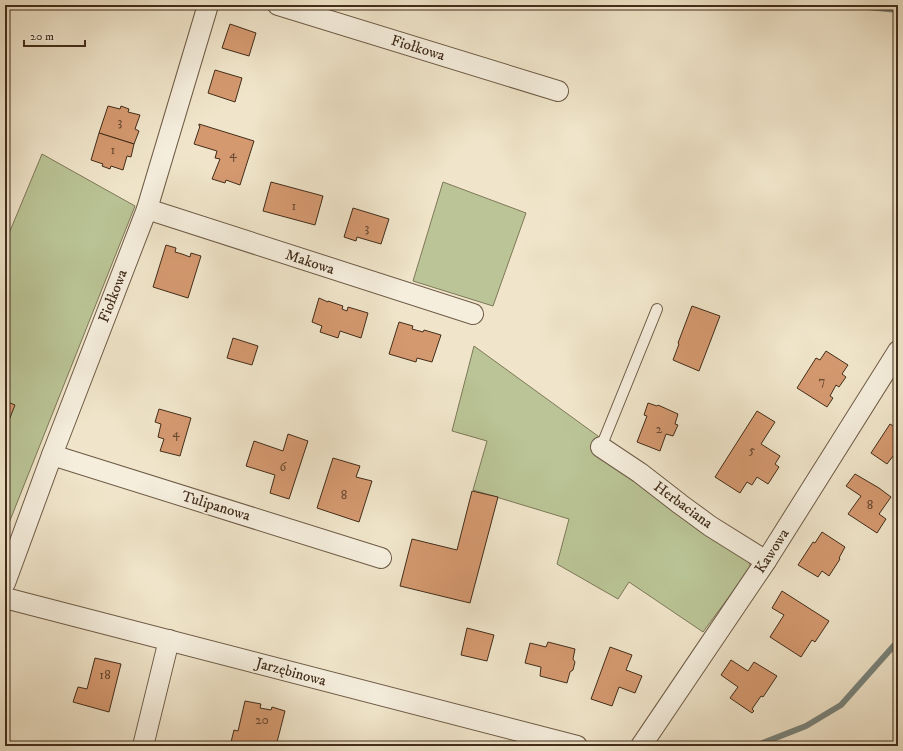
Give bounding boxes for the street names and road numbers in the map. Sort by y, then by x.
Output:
street label: Fiołkowa [389,31,448,65]
street label: Makowa [283,245,338,279]
street label: Fiołkowa [94,266,132,325]
street label: Herbaciana [650,477,717,533]
street label: Tulipanowa [179,487,253,526]
street label: Kawowa [751,524,794,577]
street label: Jarzębinowa [252,653,329,691]

